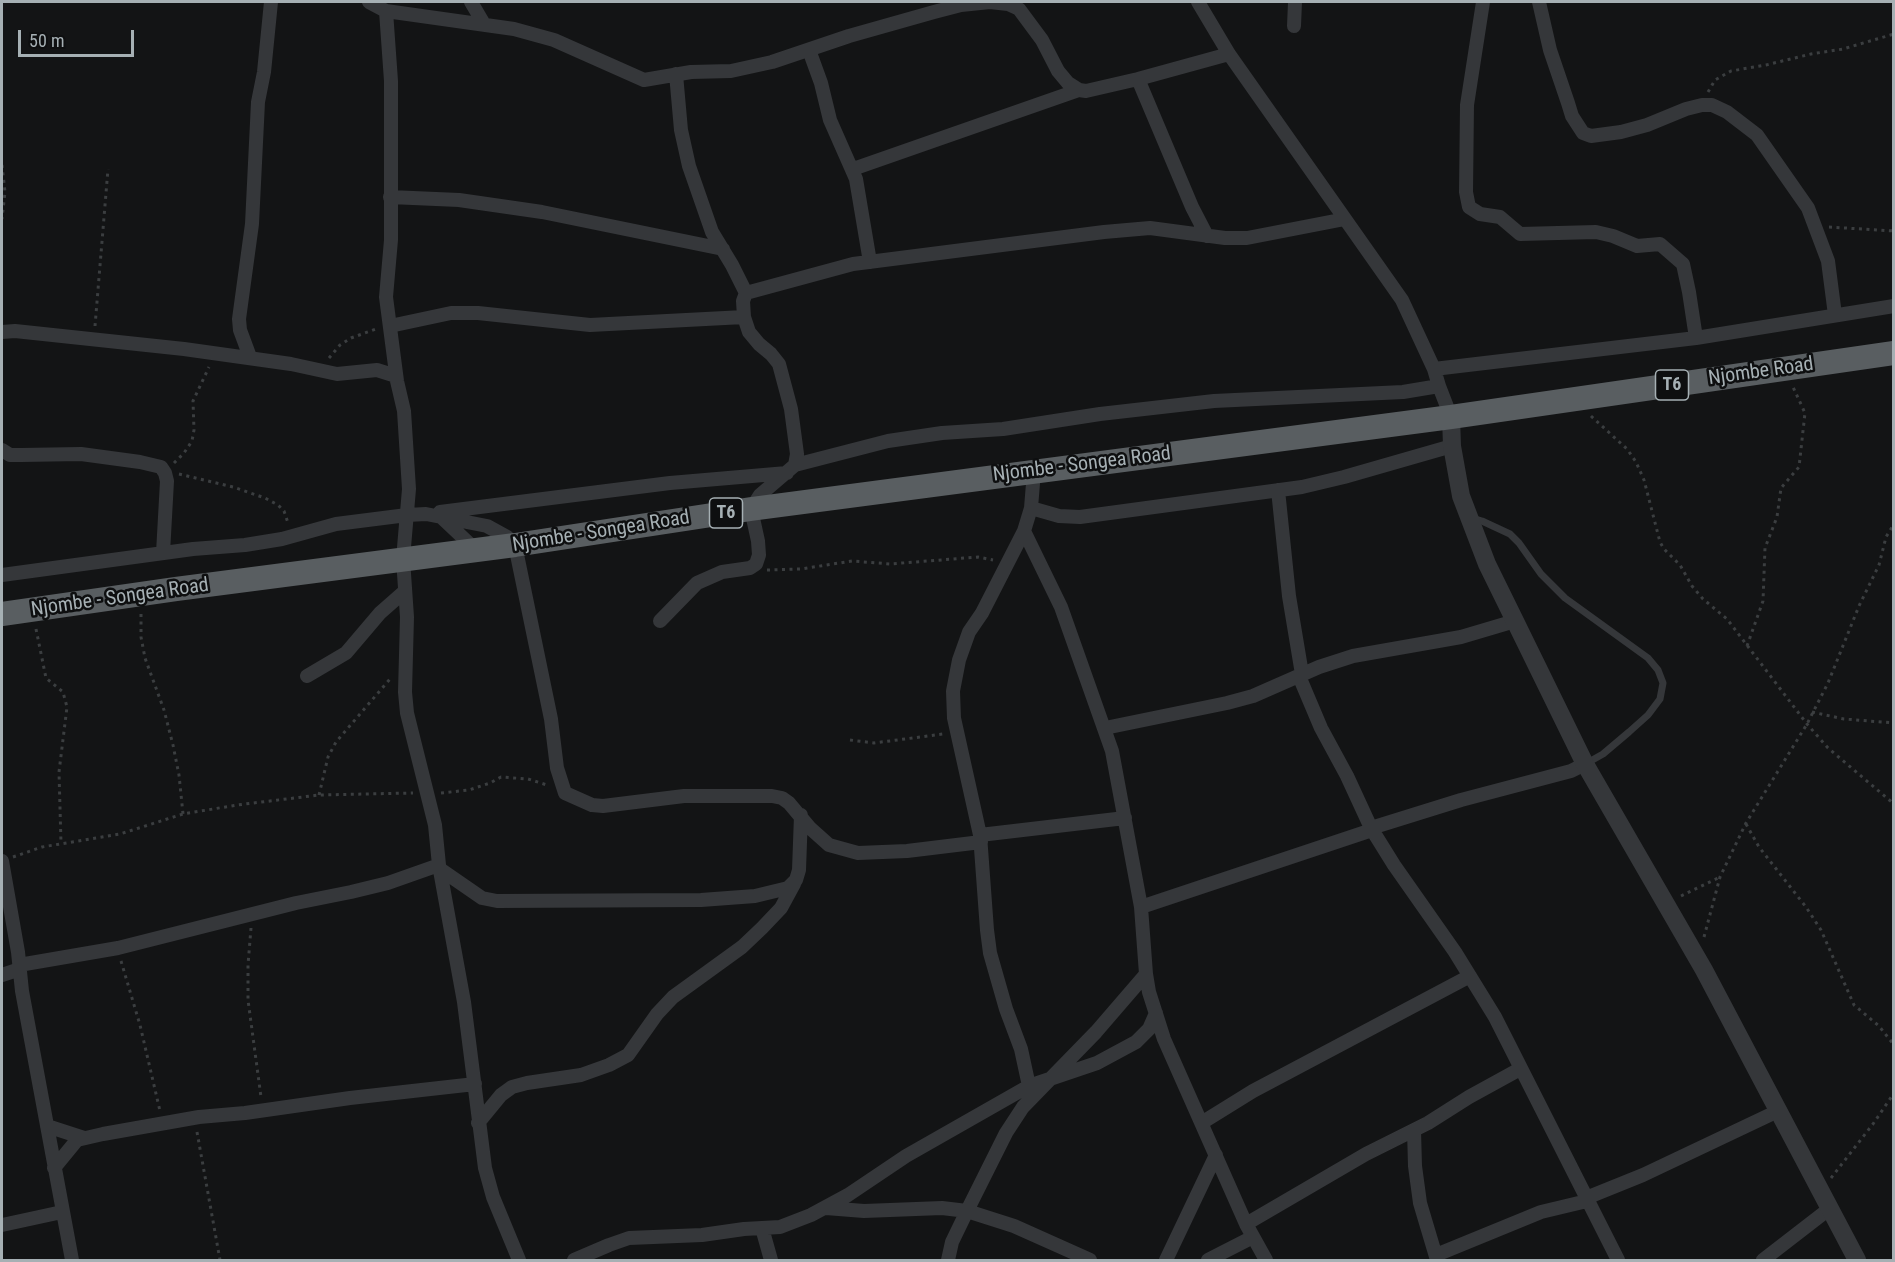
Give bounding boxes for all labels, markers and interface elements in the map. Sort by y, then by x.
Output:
scale bar [21,18,136,56]
text: 50 m [29,30,64,51]
street label: Njombe Road [1707,353,1815,391]
road number: T6 [1656,370,1688,400]
street label: Njombe - Songea Road [992,442,1172,488]
road number: T6 [710,498,742,528]
street label: Njombe - Songea Road [511,506,691,558]
street label: Njombe - Songea Road [30,574,210,622]

